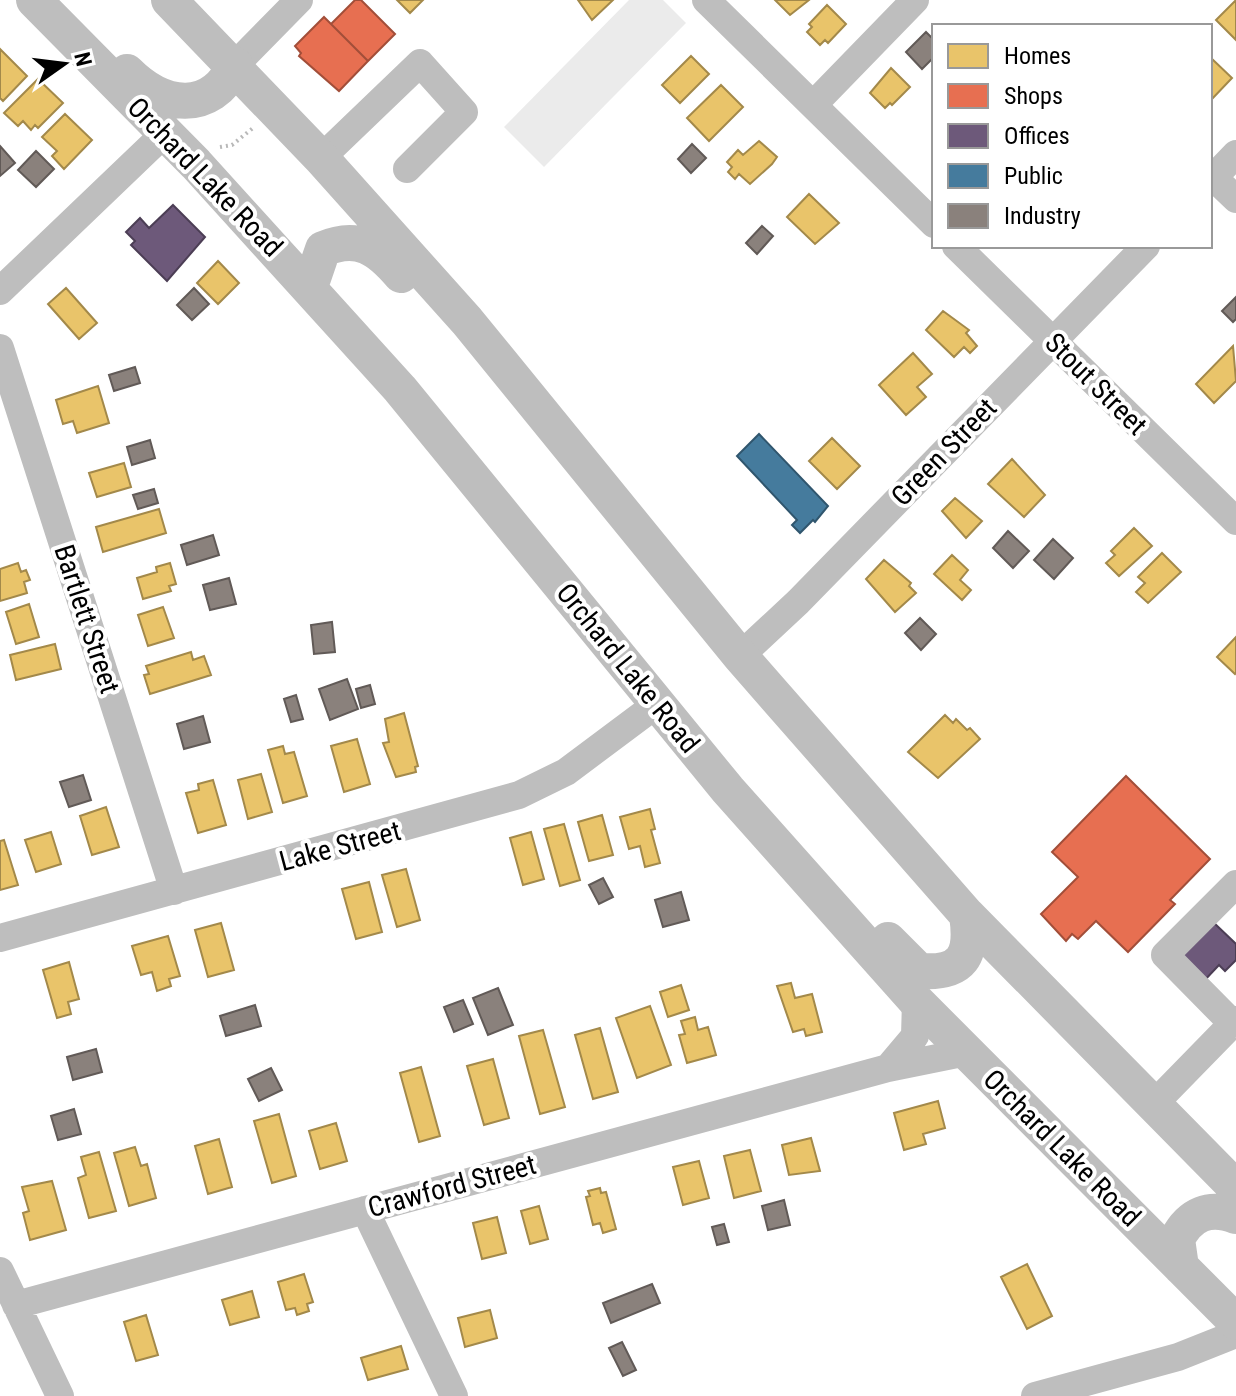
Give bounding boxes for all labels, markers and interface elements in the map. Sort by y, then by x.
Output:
north arrow [24,24,104,104]
legend [932,24,1212,248]
text: Homes [1004,42,1071,70]
text: N [69,50,97,69]
text: Shops [1004,82,1063,110]
street label: Orchard Lake Road [121,91,289,263]
text: Offices [1004,122,1070,150]
text: Public [1004,162,1063,190]
text: Industry [1004,202,1081,230]
street label: Stout Street [1038,326,1154,442]
street label: Green Street [885,391,1003,513]
street label: Bartlett Street [47,540,127,698]
street label: Orchard Lake Road [550,577,706,759]
street label: Lake Street [276,814,404,878]
street label: Orchard Lake Road [977,1063,1147,1233]
street label: Crawford Street [364,1148,540,1224]

